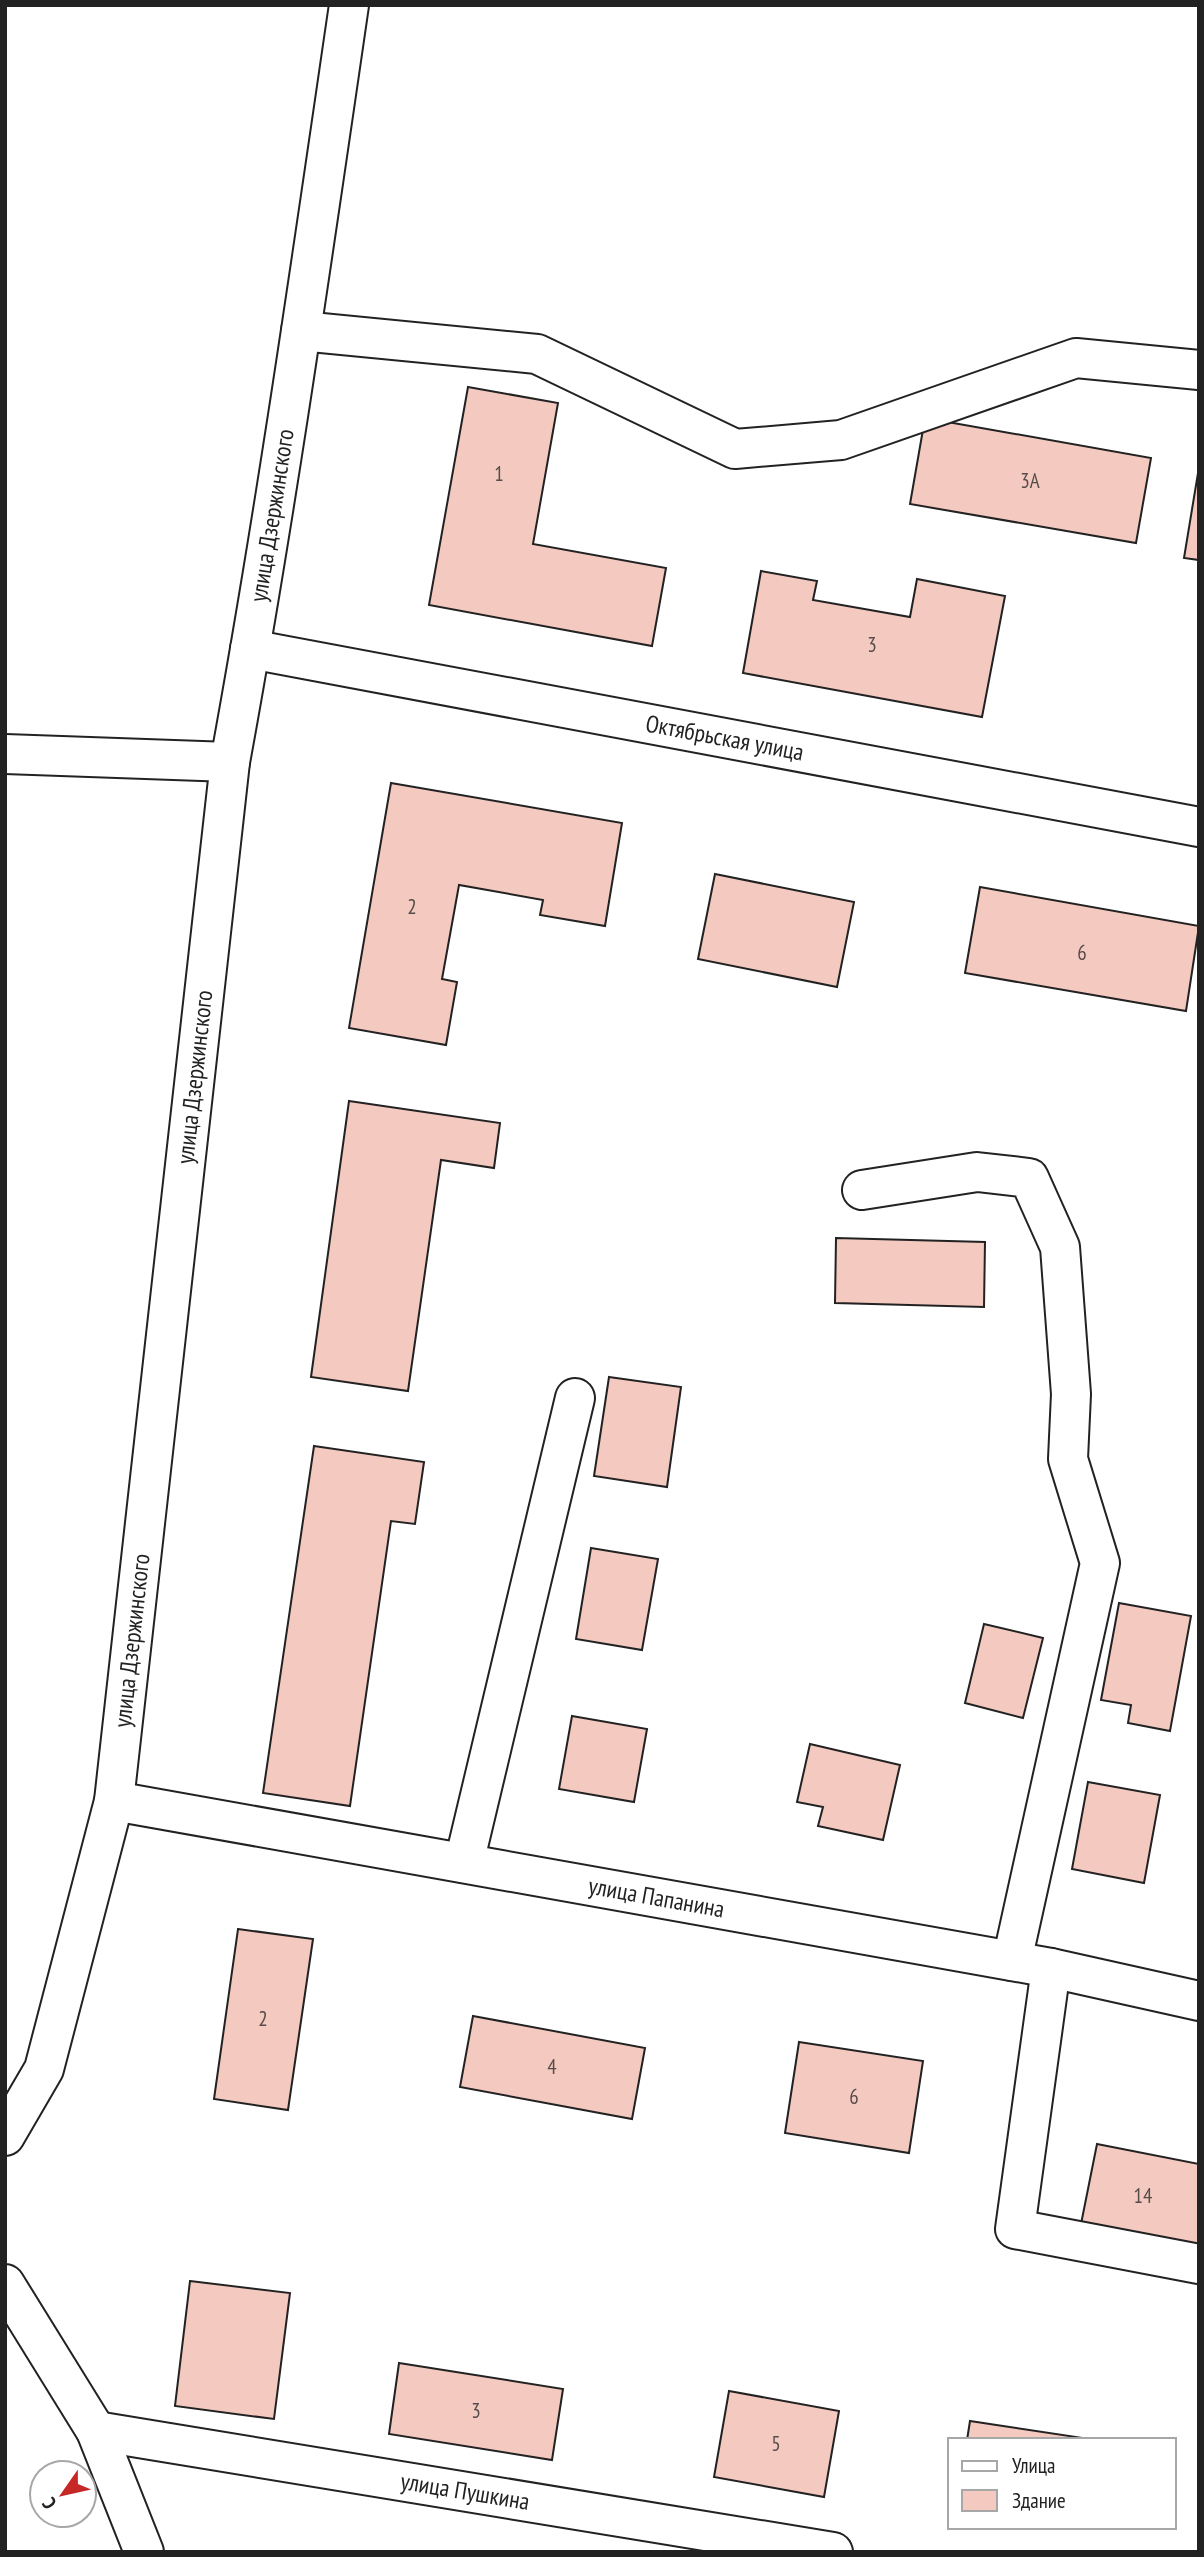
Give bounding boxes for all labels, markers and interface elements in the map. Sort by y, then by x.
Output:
street label: улица Дзержинского [242,427,301,604]
house number: 1 [494,460,504,487]
house number: 3А [1020,467,1040,494]
house number: 3 [867,631,877,658]
street label: Октябрьская улица [643,708,806,768]
house number: 2 [407,893,417,920]
house number: 6 [1077,939,1087,966]
street label: улица Дзержинского [169,988,219,1165]
street label: улица Дзержинского [106,1552,157,1729]
street label: улица Папанина [586,1870,727,1925]
house number: 2 [258,2005,268,2032]
house number: 4 [547,2053,557,2080]
house number: 6 [849,2083,859,2110]
house number: 14 [1134,2182,1153,2209]
house number: 3 [471,2397,481,2424]
house number: 5 [771,2430,781,2457]
legend [948,2438,1176,2529]
text: Улица [1012,2452,1055,2479]
north arrow [28,2459,98,2529]
street label: улица Пушкина [398,2465,532,2517]
text: Здание [1012,2487,1066,2514]
text: С [36,2493,61,2514]

